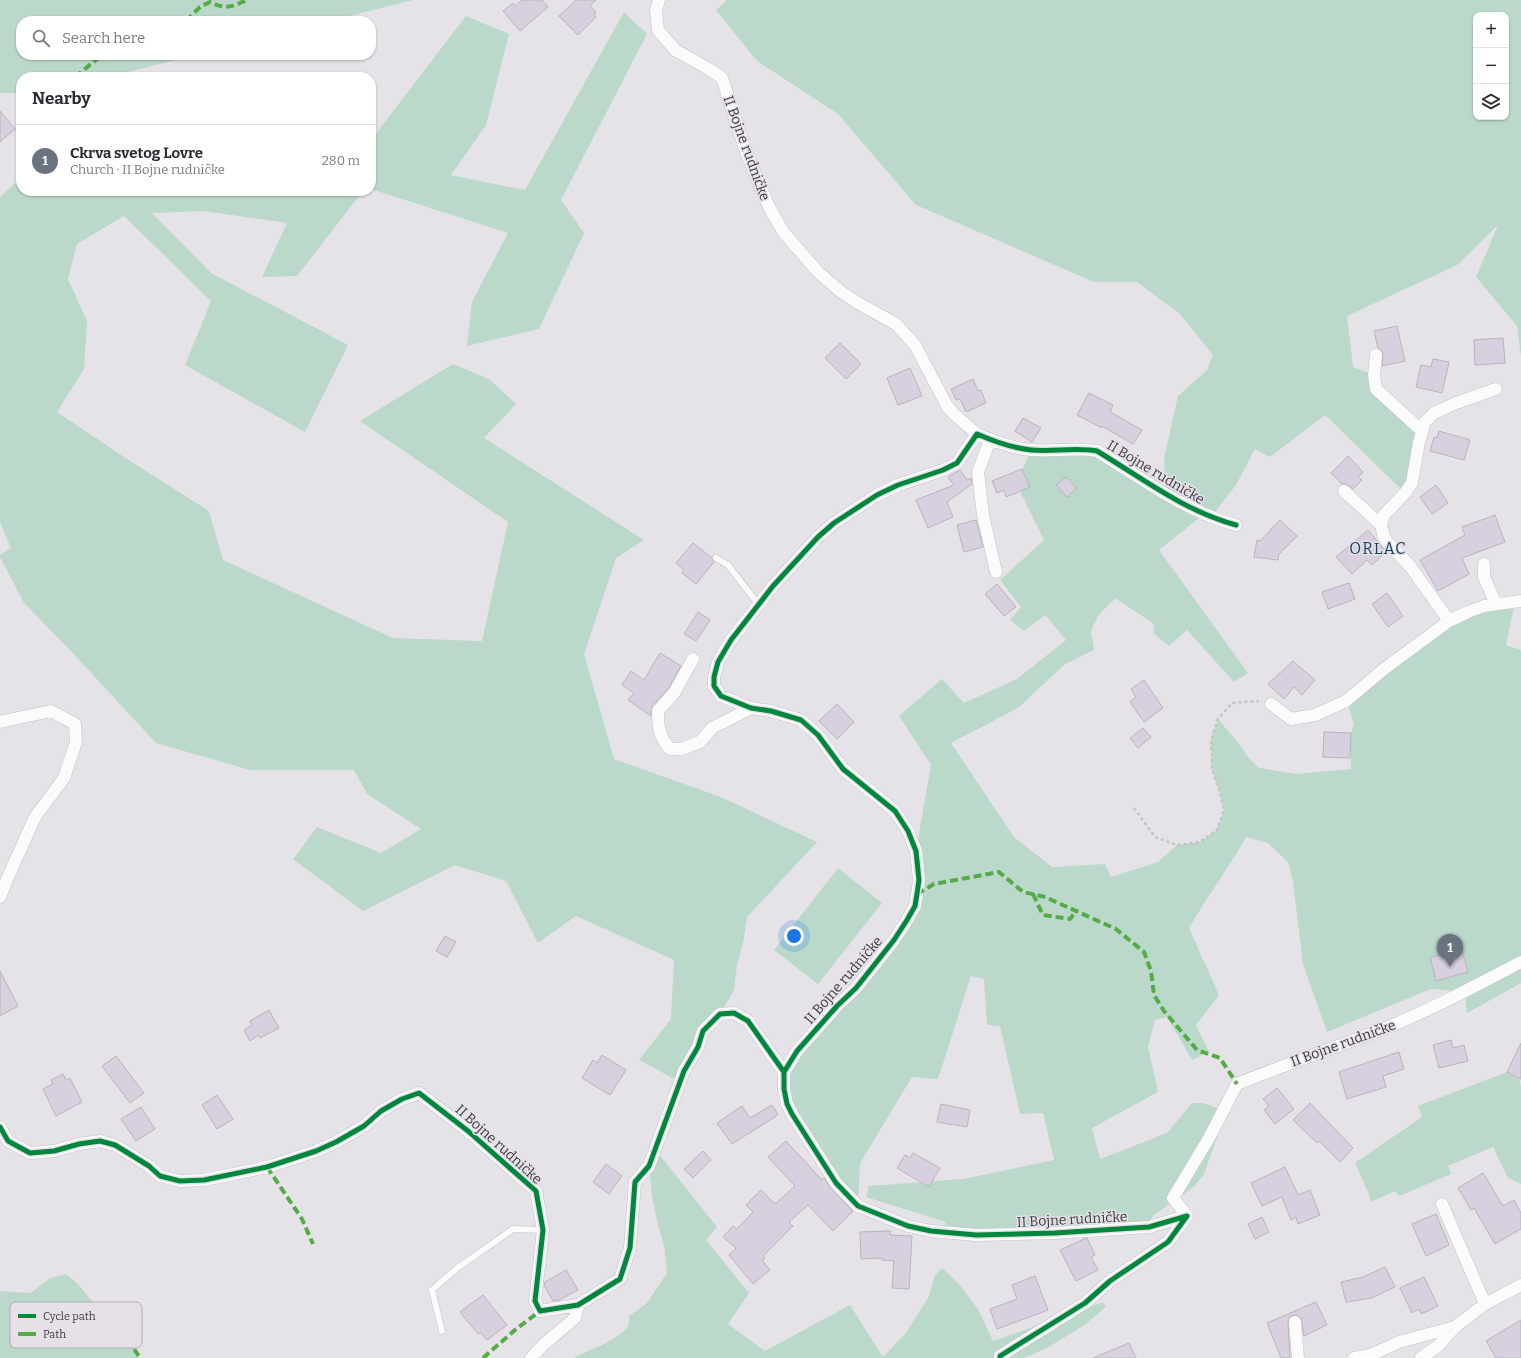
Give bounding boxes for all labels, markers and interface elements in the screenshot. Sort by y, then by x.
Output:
map controls [1473,12,1509,120]
button: + [1473,12,1509,48]
search box [16,16,376,60]
icon: search [30,27,52,49]
text: Search here [62,29,145,47]
button: − [1473,48,1509,84]
button: layers [1473,84,1509,120]
text: Nearby [32,88,91,109]
street label: II Bojne rudničke [720,93,773,203]
text: Ckrva svetog Lovre [70,144,203,162]
text: 1 [42,153,48,168]
text: 280 m [322,153,360,168]
text: Church · II Bojne rudničke [70,162,225,177]
street label: II Bojne rudničke [1104,437,1208,508]
district label: ORLAC [1349,539,1407,558]
your location [784,926,804,946]
street label: II Bojne rudničke [801,933,886,1028]
pin: 1 [1437,934,1463,967]
street label: II Bojne rudničke [1288,1017,1398,1070]
street label: II Bojne rudničke [452,1101,546,1188]
street label: II Bojne rudničke [1016,1208,1128,1231]
legend [10,1302,142,1348]
text: Cycle path [43,1310,96,1323]
text: Path [43,1328,66,1341]

